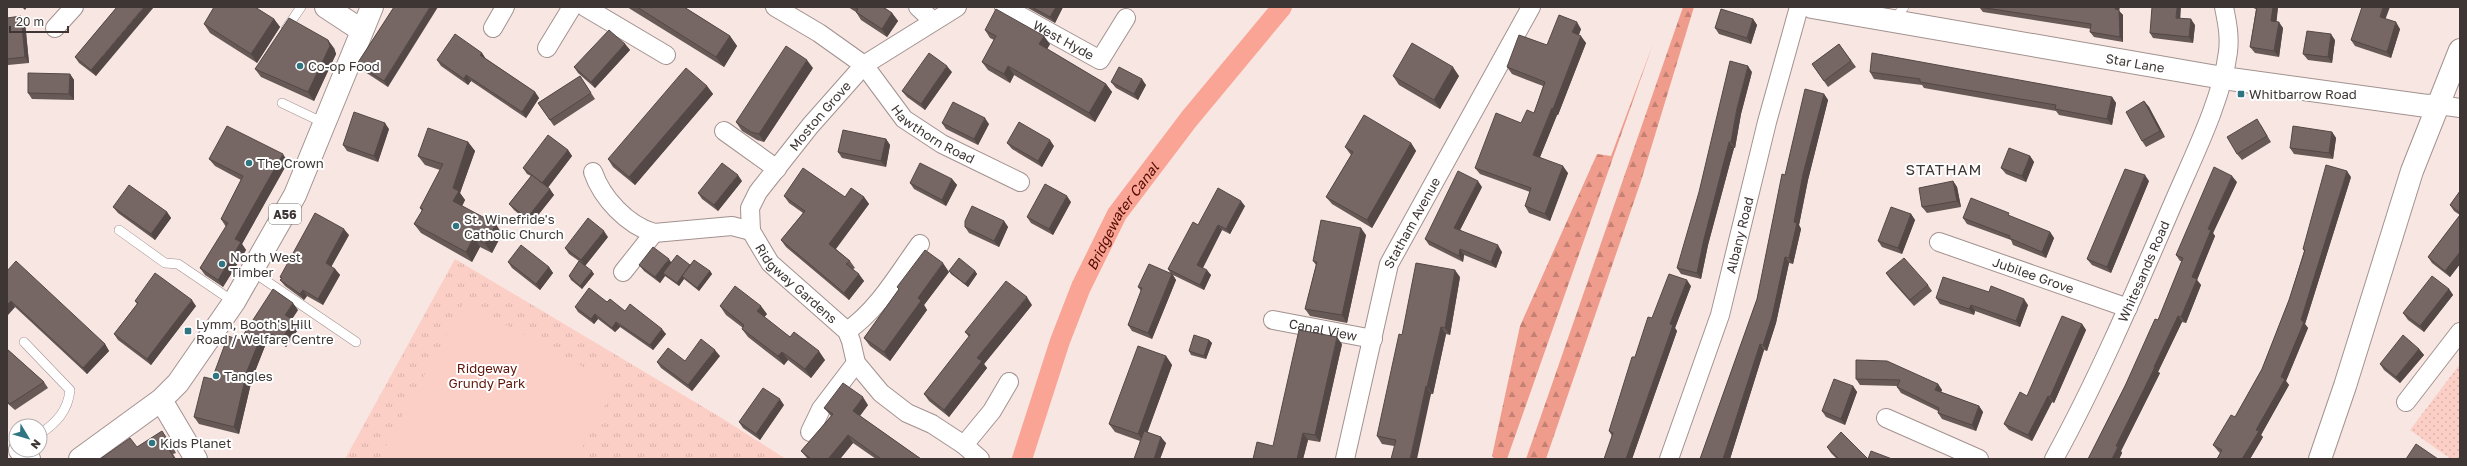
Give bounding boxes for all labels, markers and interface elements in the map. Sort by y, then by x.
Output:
scale bar [10,8,68,34]
text: 20 m [16,14,44,29]
street label: West Hyde [1030,17,1097,63]
street label: Star Lane [2105,50,2166,76]
place label: Co-op Food [308,58,380,74]
marker: Co-op Food [295,61,305,71]
street label: Moston Grove [786,78,854,154]
place label: Whitbarrow Road [2249,86,2357,102]
marker: Whitbarrow Road [2236,89,2246,99]
street label: Hawthorn Road [888,101,977,167]
place label: The Crown [257,155,324,171]
marker: The Crown [244,158,254,168]
water label: Bridgewater Canal [1082,159,1162,273]
district label: STATHAM [1905,160,1983,178]
street label: Statham Avenue [1380,174,1443,271]
street label: Albany Road [1722,195,1756,275]
road number: A56 [269,204,301,224]
place label: St. Winefride's Catholic Church [464,211,564,242]
street label: Whitesands Road [2114,218,2173,325]
marker: St. Winefride's Catholic Church [451,221,461,231]
street label: Ridgway Gardens [752,241,840,327]
place label: North West Timber [230,249,301,280]
street label: Jubilee Grove [1991,253,2076,297]
marker: North West Timber [217,259,227,269]
street label: Canal View [1288,315,1359,344]
place label: Lymm, Booth's Hill Road / Welfare Centre [196,316,333,347]
marker: Lymm, Booth's Hill Road / Welfare Centre [183,326,193,336]
park label: Ridgeway Grundy Park [449,360,526,391]
place label: Tangles [224,368,273,384]
marker: Tangles [211,371,221,381]
north arrow [8,418,48,458]
place label: Kids Planet [160,435,231,451]
text: N [29,437,44,452]
marker: Kids Planet [147,438,157,448]

